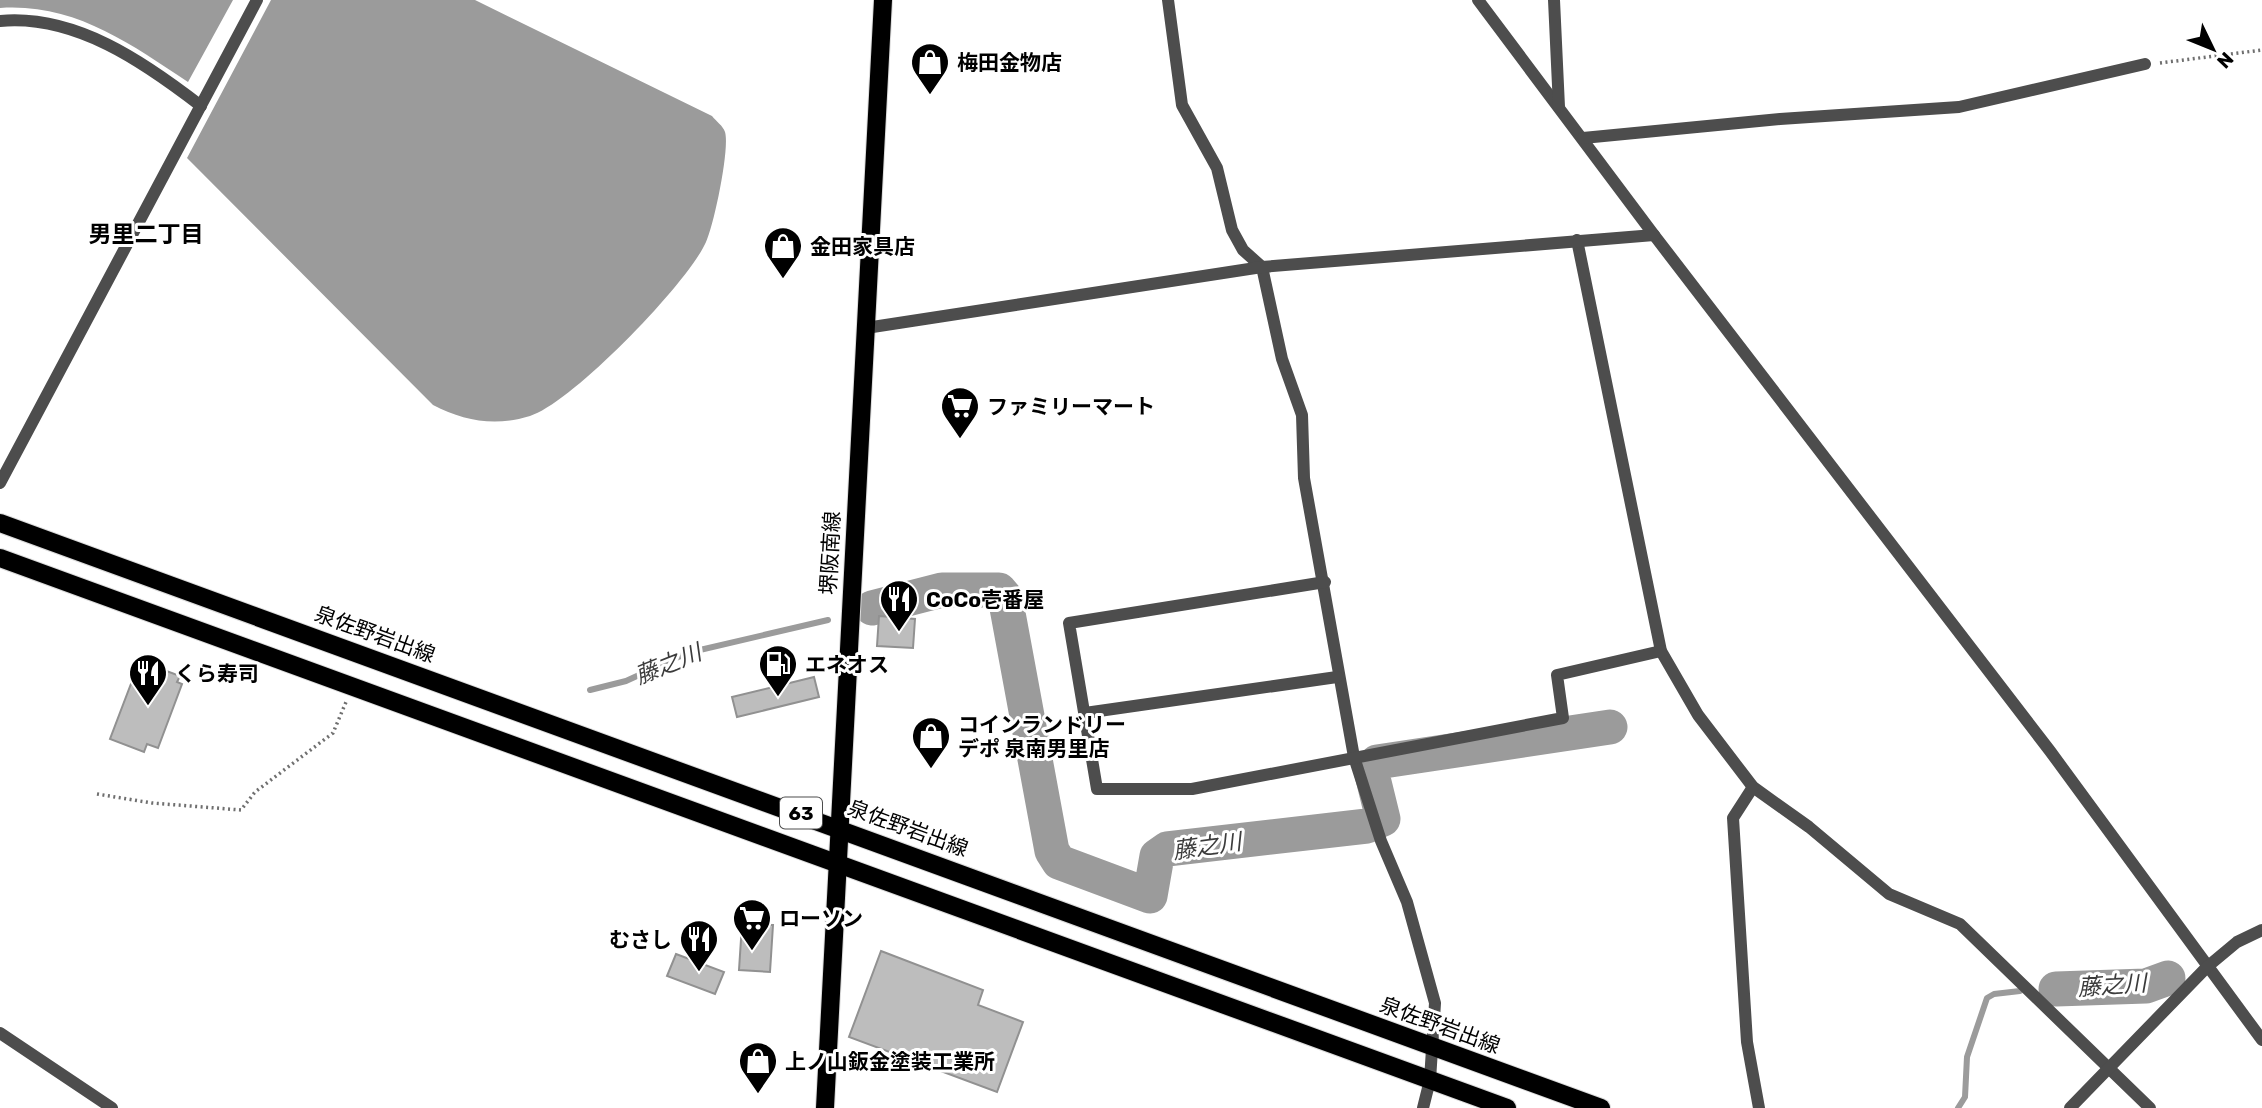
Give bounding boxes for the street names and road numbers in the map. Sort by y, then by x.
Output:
street label: 堺阪南線 [815,510,845,596]
street label: 泉佐野岩出線 [312,601,438,667]
street label: 泉佐野岩出線 [845,795,971,861]
road number: 63 [780,798,822,828]
street label: 泉佐野岩出線 [1377,992,1503,1058]

